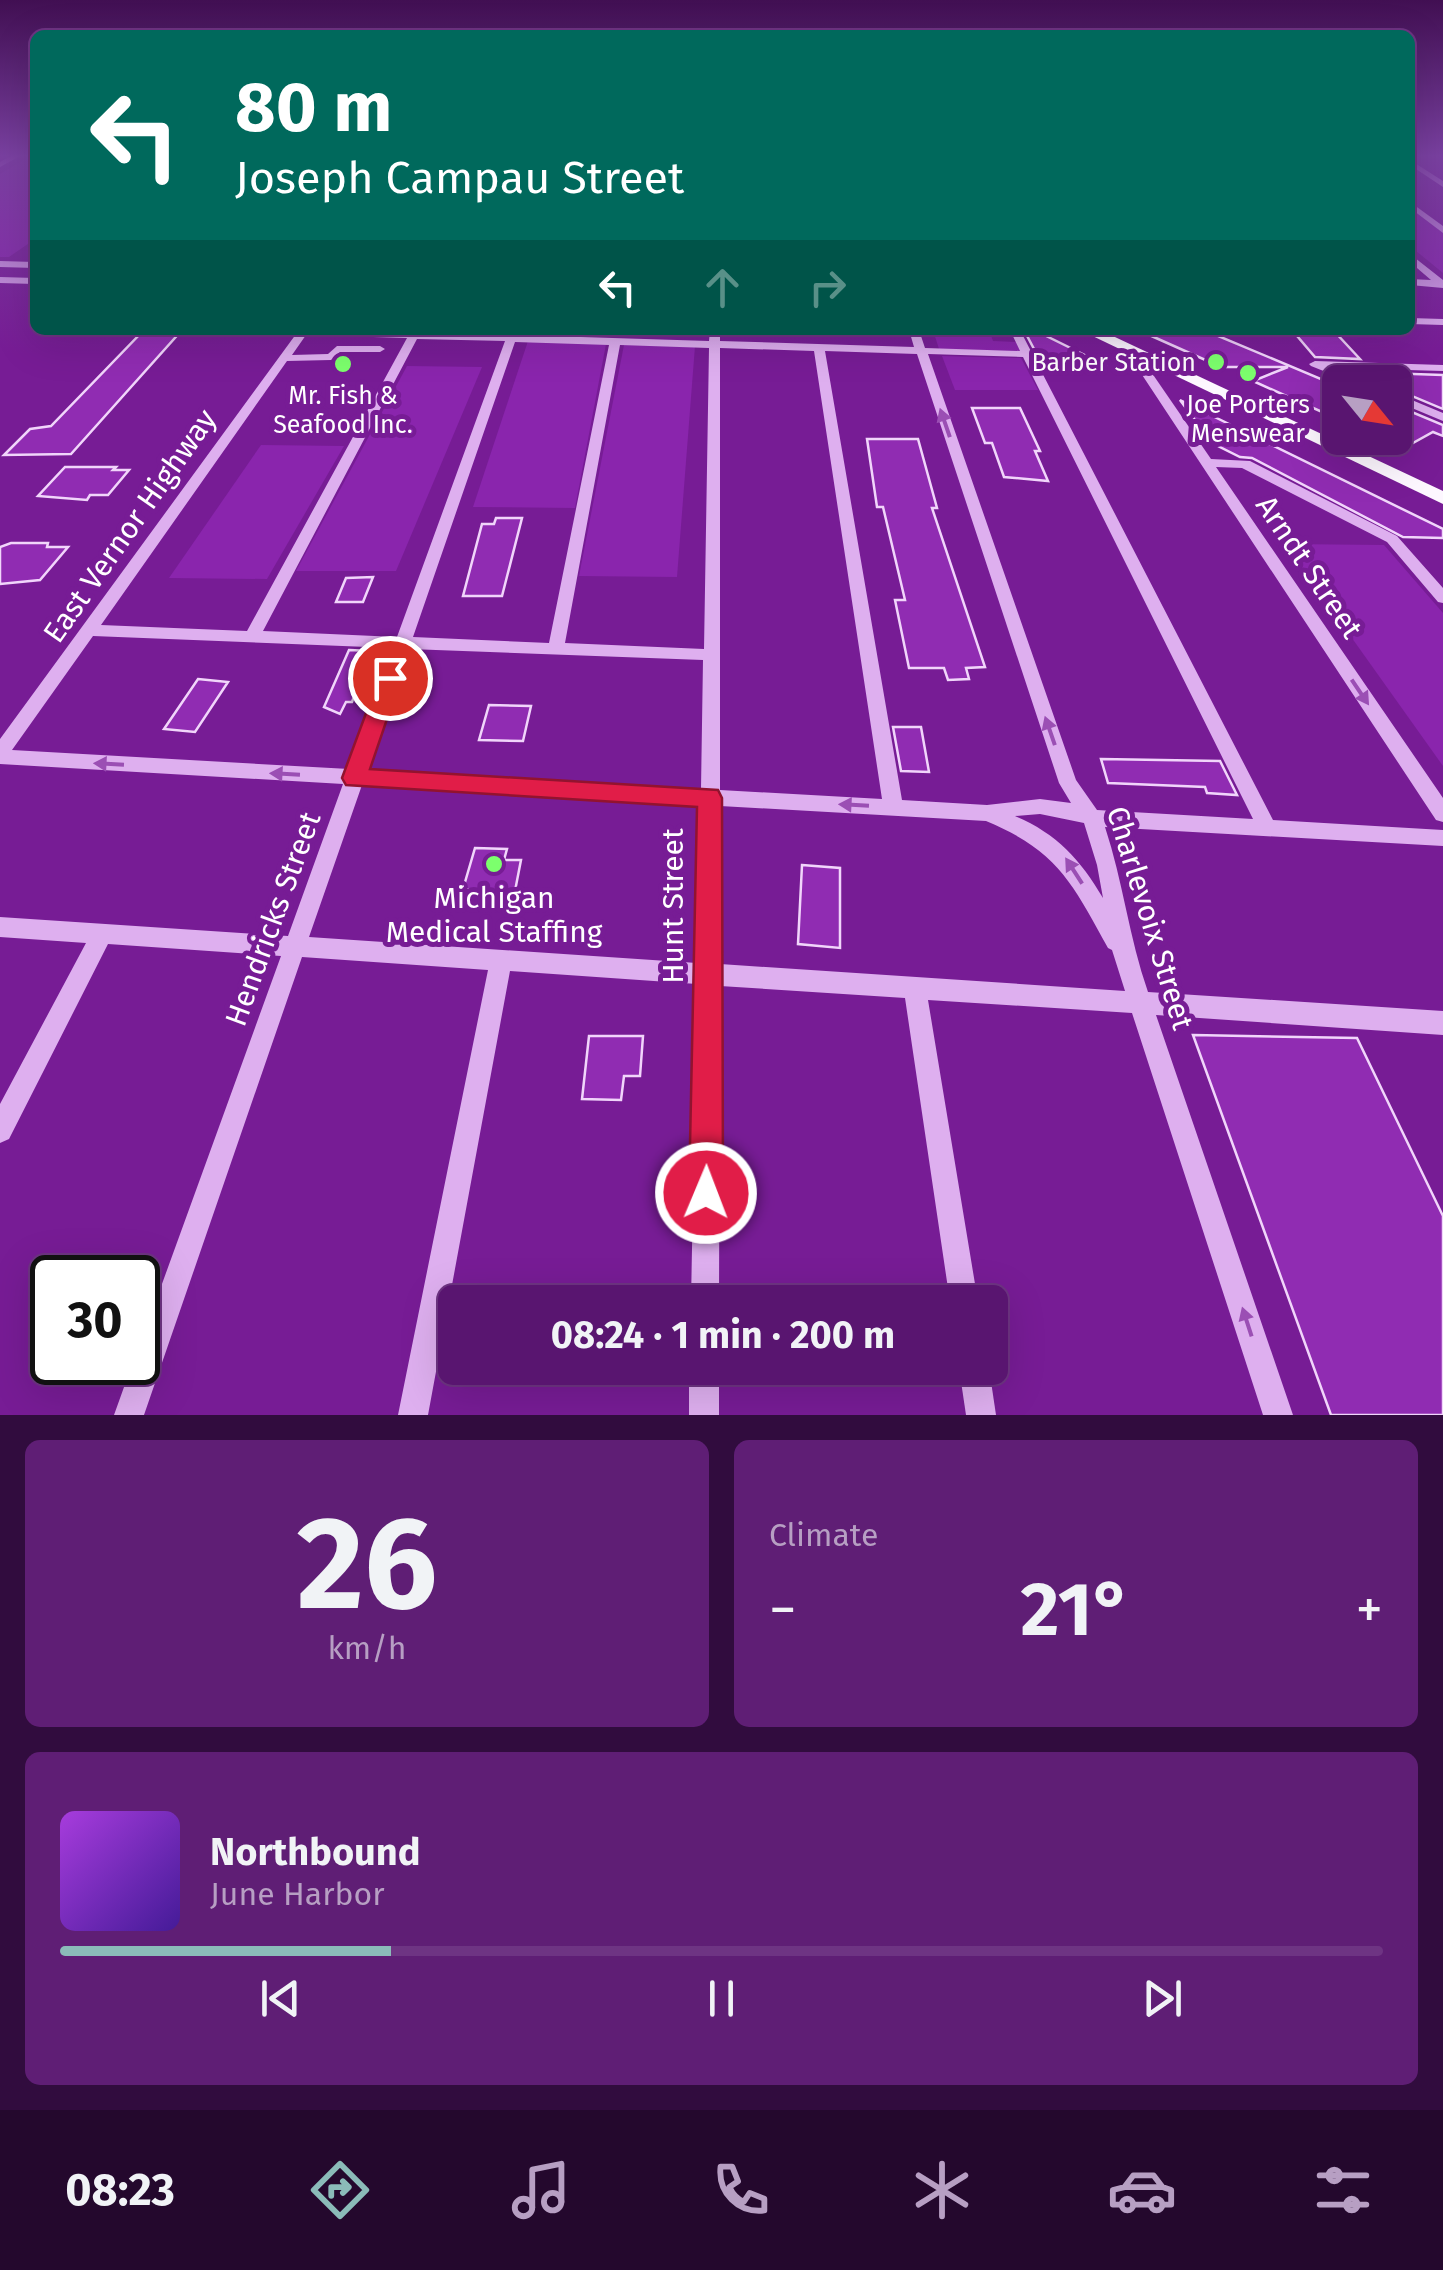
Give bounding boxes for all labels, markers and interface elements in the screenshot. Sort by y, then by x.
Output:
text: 80 m [235,66,392,150]
icon: left [70,70,200,200]
text: Joseph Campau Street [235,151,684,205]
icon: left [590,260,645,315]
icon: ahead [695,260,750,315]
icon: right [800,260,855,315]
place label: Barber Station [1031,348,1196,378]
marker: Barber Station [1205,351,1227,373]
marker: Mr. Fish & Seafood Inc. [332,353,354,375]
marker: Joe Porters Menswear [1237,362,1259,384]
north arrow [1322,365,1412,455]
map controls [1322,365,1412,455]
place label: Mr. Fish & Seafood Inc. [273,381,413,440]
place label: Joe Porters Menswear [1186,390,1310,449]
street label: East Vernor Highway [36,402,224,650]
one-way arrow [937,408,952,438]
street label: Arndt Street [1248,489,1370,645]
pin [348,636,433,721]
icon: arrive [363,651,418,706]
one-way arrow [1350,678,1369,705]
one-way arrow [1042,716,1057,746]
one-way arrow [92,756,124,772]
one-way arrow [269,766,301,782]
one-way arrow [838,797,870,813]
street label: Charlevoix Street [1099,802,1201,1034]
street label: Hendricks Street [218,807,328,1031]
street label: Hunt Street [655,828,691,984]
marker: Michigan Medical Staffing [483,853,505,875]
one-way arrow [1066,857,1083,885]
place label: Michigan Medical Staffing [386,880,603,950]
position arrow [654,1141,758,1245]
speed limit sign: 30 [30,1255,160,1385]
one-way arrow [1238,1307,1253,1337]
text: 08:24 · 1 min · 200 m [551,1312,895,1358]
text: 26 [297,1486,437,1642]
text: Climate [769,1516,878,1554]
text: 21° [1021,1565,1132,1655]
text: − [769,1577,797,1643]
text: + [1356,1577,1383,1643]
text: km/h [327,1629,407,1667]
text: Northbound [210,1829,421,1875]
text: June Harbor [210,1875,385,1913]
icon: previous [253,1971,308,2026]
icon: pause [694,1971,749,2026]
icon: next [1135,1971,1190,2026]
icon: directions [305,2155,375,2225]
icon: music [506,2155,576,2225]
icon: phone [706,2155,776,2225]
icon: climate [907,2155,977,2225]
icon: car [1107,2155,1177,2225]
icon: filters [1308,2155,1378,2225]
text: 08:23 [65,2163,175,2217]

